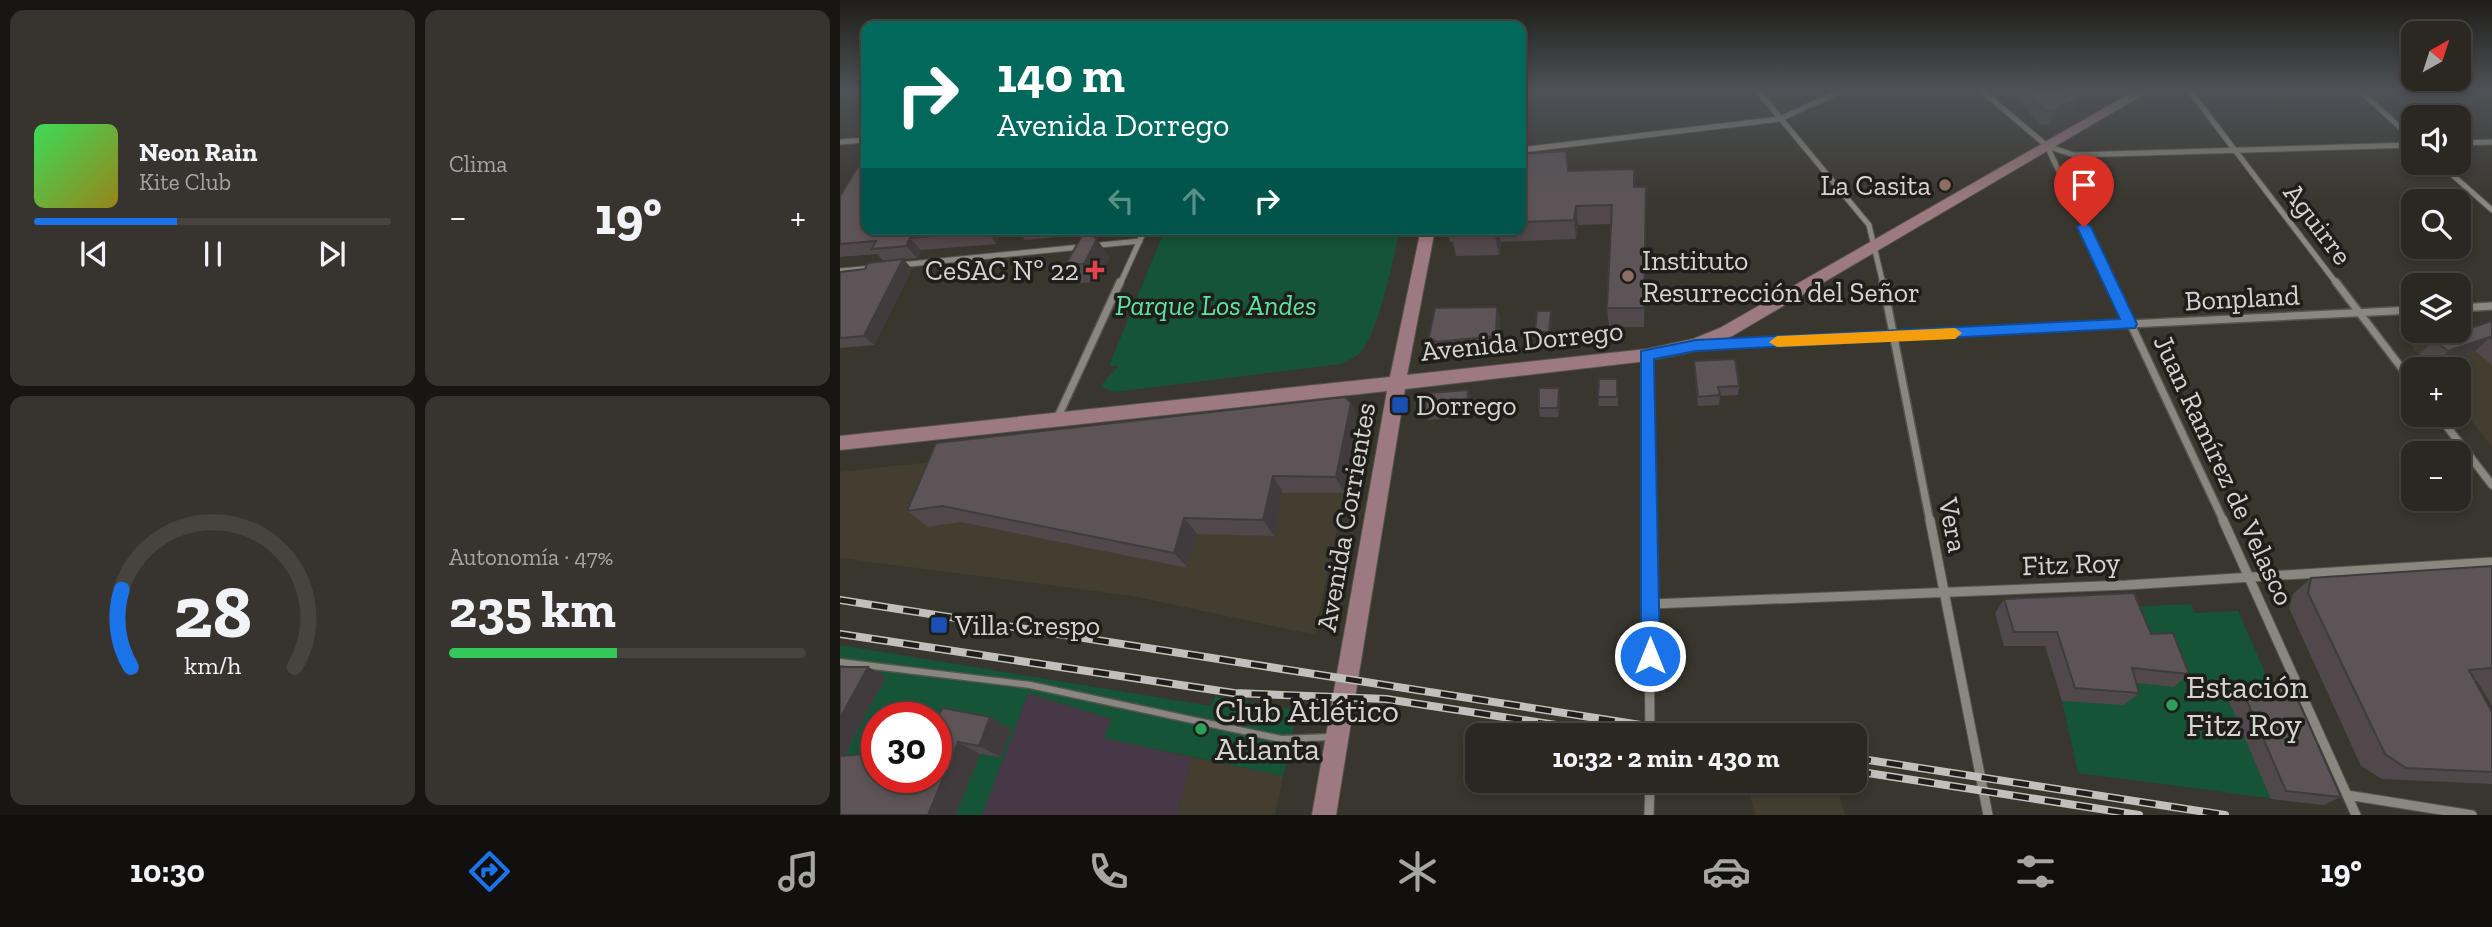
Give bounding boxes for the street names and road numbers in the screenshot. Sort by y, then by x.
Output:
street label: Aguirre [2277,177,2359,271]
street label: Bonpland [2184,279,2300,317]
street label: Avenida Dorrego [1419,314,1625,368]
street label: Juan Ramírez de Velasco [2147,329,2301,611]
street label: Avenida Corrientes [1310,400,1382,634]
street label: Vera [1931,494,1975,555]
street label: Fitz Roy [2021,546,2121,582]

